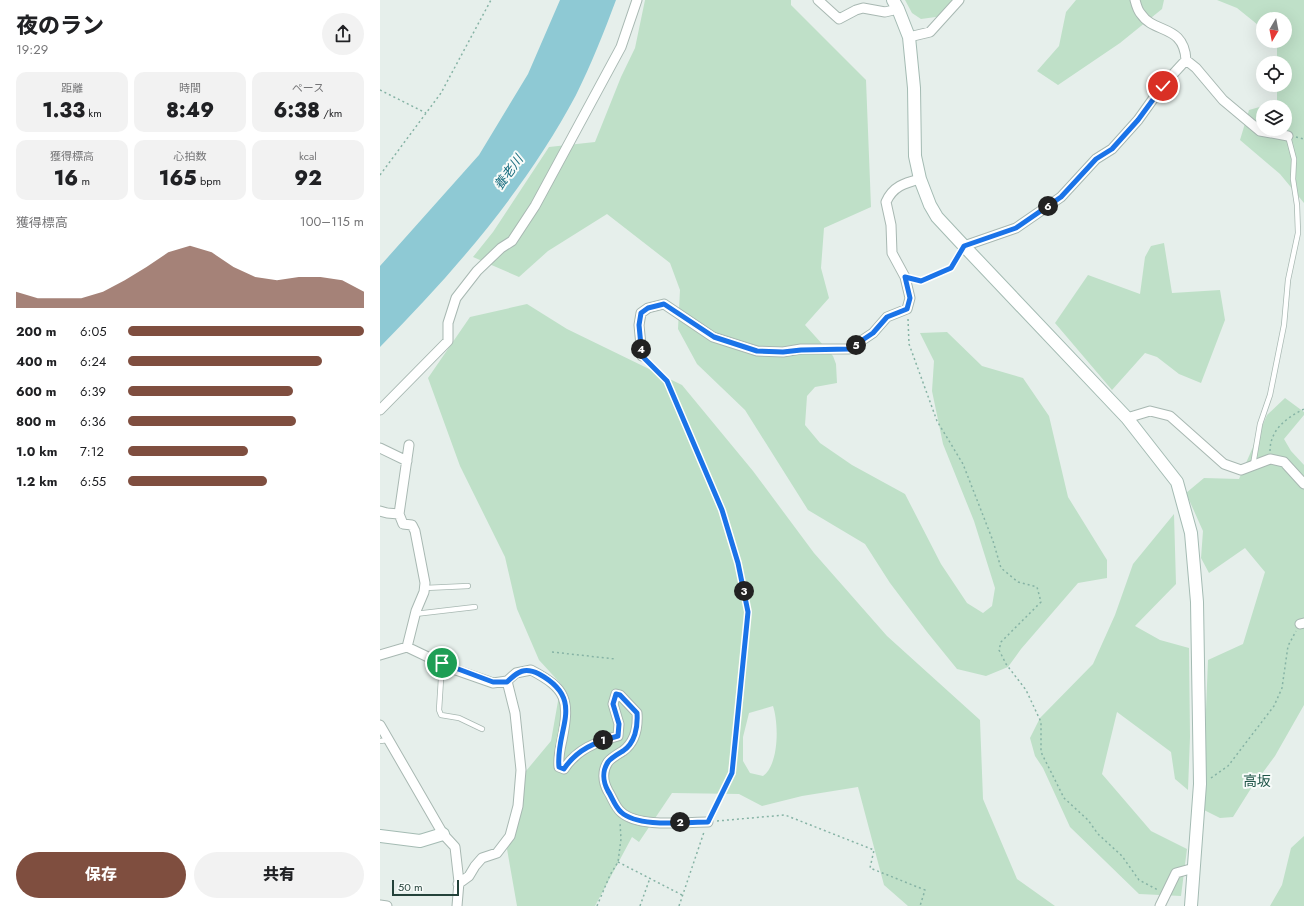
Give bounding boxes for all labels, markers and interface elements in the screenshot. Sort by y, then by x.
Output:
text: 夜のラン [16,9,104,41]
north arrow [1256,12,1292,48]
map controls [1256,12,1292,136]
button: share [322,13,364,55]
text: 19:29 [16,40,48,59]
button: locate [1256,56,1292,92]
pin [1146,69,1180,103]
icon: check [1152,75,1174,97]
text: 距離 [61,80,83,96]
text: 時間 [179,80,201,96]
text: ペース [292,80,324,96]
text: 1.33 [42,96,85,125]
text: 8:49 [166,96,214,125]
text: 6:38 [274,96,320,125]
button: layers [1256,100,1292,136]
text: km [85,105,102,121]
text: /km [320,105,342,121]
text: 獲得標高 [50,148,94,164]
text: 心拍数 [174,148,207,164]
text: kcal [299,148,317,164]
water label: 養老川 [489,149,529,194]
text: 16 [54,164,78,193]
text: 165 [159,164,197,193]
text: 92 [294,164,322,193]
text: m [78,173,90,189]
text: bpm [197,173,221,189]
pin: 6 [1038,196,1058,216]
text: 6 [1044,198,1052,214]
text: 100–115 m [300,212,364,231]
text: 獲得標高 [16,213,68,232]
text: 200 m [16,322,56,341]
text: 6:05 [80,322,107,341]
pin: 5 [846,335,866,355]
text: 5 [852,337,860,353]
pin: 4 [631,339,651,359]
text: 4 [637,341,645,357]
text: 400 m [16,352,57,371]
text: 6:24 [80,352,106,371]
text: 600 m [16,382,56,401]
text: 6:39 [80,382,106,401]
text: 800 m [16,412,56,431]
text: 6:36 [80,412,106,431]
text: 1.0 km [16,442,57,461]
text: 7:12 [80,442,104,461]
text: 1.2 km [16,472,57,491]
text: 6:55 [80,472,106,491]
pin: 3 [734,581,754,601]
text: 3 [741,583,747,599]
pin [425,646,459,680]
icon: arrive [431,652,453,674]
pin: 1 [593,730,613,750]
text: 1 [600,732,606,748]
district label: 高坂 [1243,771,1271,791]
pin: 2 [670,812,690,832]
text: 2 [676,814,684,830]
button: 保存 [16,852,186,898]
button: 共有 [194,852,364,898]
scale bar [392,878,459,897]
text: 50 m [398,879,423,895]

